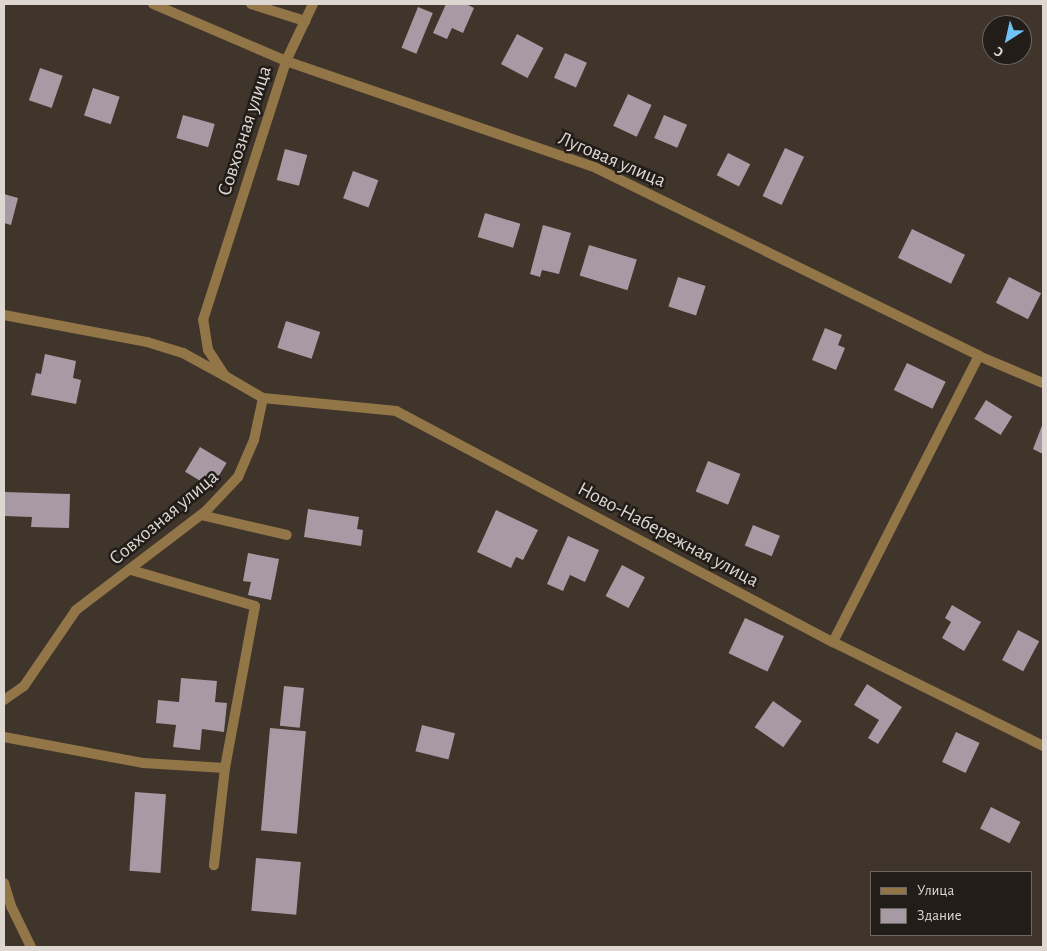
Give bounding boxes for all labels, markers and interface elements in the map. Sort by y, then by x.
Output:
north arrow [982,15,1032,65]
text: С [992,44,1006,59]
street label: Совхозная улица [213,63,277,199]
street label: Луговая улица [555,127,669,193]
street label: Совхозная улица [104,465,224,571]
street label: Ново-Набережная улица [573,477,763,593]
legend [870,871,1032,936]
text: Улица [917,883,954,898]
text: Здание [917,908,962,923]

